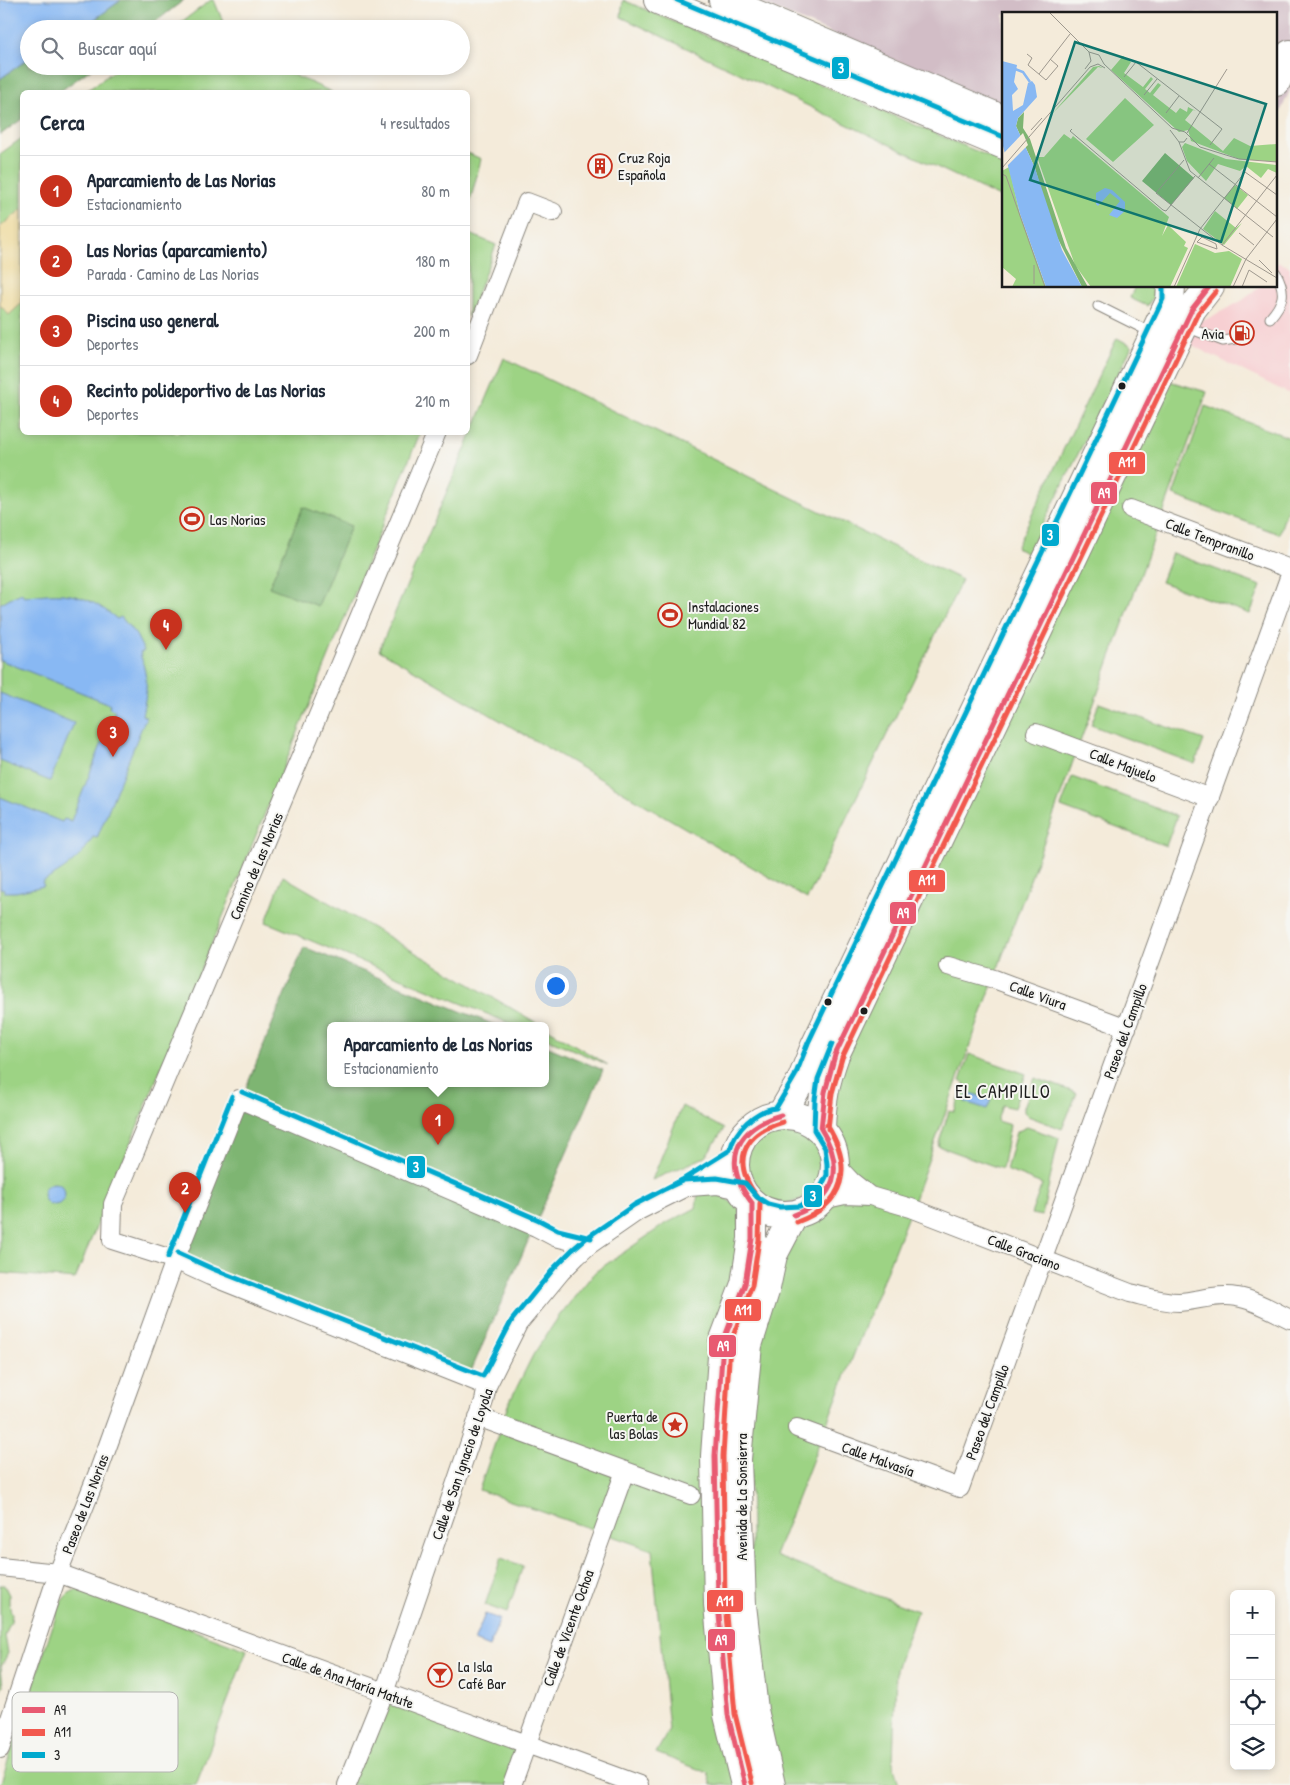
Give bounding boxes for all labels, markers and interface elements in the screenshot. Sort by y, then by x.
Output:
inset map [1002,12,1278,288]
search box [20,20,470,75]
icon: search [38,34,66,62]
text: Buscar aquí [78,35,157,61]
line badge: 3 [831,56,850,80]
text: 3 [838,58,845,77]
text: Cerca [40,108,84,137]
text: 4 resultados [380,112,450,134]
place label: Cruz Roja Española [618,147,670,185]
building icon: Cruz Roja Española [587,153,613,179]
text: Aparcamiento de Las Norias [87,167,276,193]
text: 1 [53,180,59,202]
text: 80 m [421,180,450,202]
text: Estacionamiento [87,193,182,215]
text: Las Norias (aparcamiento) [87,237,268,263]
text: 2 [52,250,60,272]
text: 180 m [416,250,450,272]
text: Parada · Camino de Las Norias [87,263,259,285]
text: Piscina uso general [87,307,219,333]
text: 3 [52,320,60,342]
text: 200 m [414,320,450,342]
fuel station icon: Avia [1229,320,1255,346]
place label: Avia [1201,323,1224,344]
text: Deportes [87,333,138,355]
text: Recinto polideportivo de Las Norias [87,377,325,403]
unlabelled marker [1117,381,1127,391]
text: 4 [53,390,59,412]
text: 210 m [415,390,450,412]
text: Deportes [87,403,138,425]
line badge: A11 [1108,451,1146,475]
text: A11 [1119,452,1136,471]
line badge: A9 [1090,481,1118,505]
text: A9 [1098,483,1111,502]
sports icon: Las Norias [179,506,205,532]
place label: Las Norias [210,509,266,530]
street label: Calle Tempranillo [1162,512,1258,566]
line badge: 3 [1041,523,1060,547]
text: 3 [1047,525,1054,544]
place label: Instalaciones Mundial 82 [688,596,759,634]
sports icon: Instalaciones Mundial 82 [657,602,683,628]
pin: 4 [150,609,182,650]
pin: 3 [97,716,129,757]
street label: Calle Majuelo [1086,743,1160,787]
street label: Camino de Las Norias [224,809,288,923]
line badge: A11 [908,869,946,893]
text: A11 [919,870,936,889]
line badge: A9 [889,901,917,925]
text: A9 [897,903,910,922]
your location [543,973,569,999]
street label: Calle Viura [1006,975,1070,1015]
street label: Paseo del Campillo [1098,980,1152,1082]
unlabelled marker [823,997,833,1007]
unlabelled marker [859,1006,869,1016]
popup [327,1022,549,1087]
text: Aparcamiento de Las Norias [344,1031,532,1057]
text: Estacionamiento [344,1057,439,1079]
district label: EL CAMPILLO [955,1079,1051,1104]
pin: 1 [422,1104,454,1145]
line badge: 3 [406,1155,426,1179]
text: 3 [413,1157,420,1176]
pin: 2 [169,1172,201,1213]
line badge: 3 [803,1184,823,1208]
text: 3 [810,1186,817,1205]
street label: Calle Graciano [984,1228,1064,1276]
line badge: A11 [724,1298,762,1322]
text: A11 [735,1300,752,1319]
line badge: A9 [708,1334,737,1358]
text: A9 [717,1336,730,1355]
street label: Paseo del Campillo [960,1361,1014,1463]
street label: Calle de San Ignacio de Loyola [426,1385,498,1543]
place label: Puerta de las Bolas [607,1406,658,1444]
place icon: Puerta de las Bolas [662,1412,688,1438]
street label: Avenida de La Sonsierra [731,1433,752,1561]
street label: Calle Malvasía [839,1436,917,1482]
street label: Paseo de Las Norias [56,1451,114,1557]
street label: Calle de Vicente Ochoa [537,1567,599,1689]
line badge: A11 [706,1589,744,1613]
map controls [1230,1590,1275,1770]
button: + [1230,1590,1275,1635]
text: A11 [717,1591,734,1610]
line badge: A9 [707,1628,736,1652]
text: A9 [715,1630,728,1649]
button: − [1230,1635,1275,1680]
street label: Calle de Ana María Matute [279,1646,417,1714]
place label: La Isla Café Bar [458,1656,506,1694]
bar icon: La Isla Café Bar [427,1662,453,1688]
button: locate [1230,1680,1275,1725]
legend [12,1692,178,1772]
text: A9 [54,1700,66,1719]
text: A11 [54,1722,71,1741]
button: layers [1230,1725,1275,1770]
text: 3 [54,1745,60,1764]

